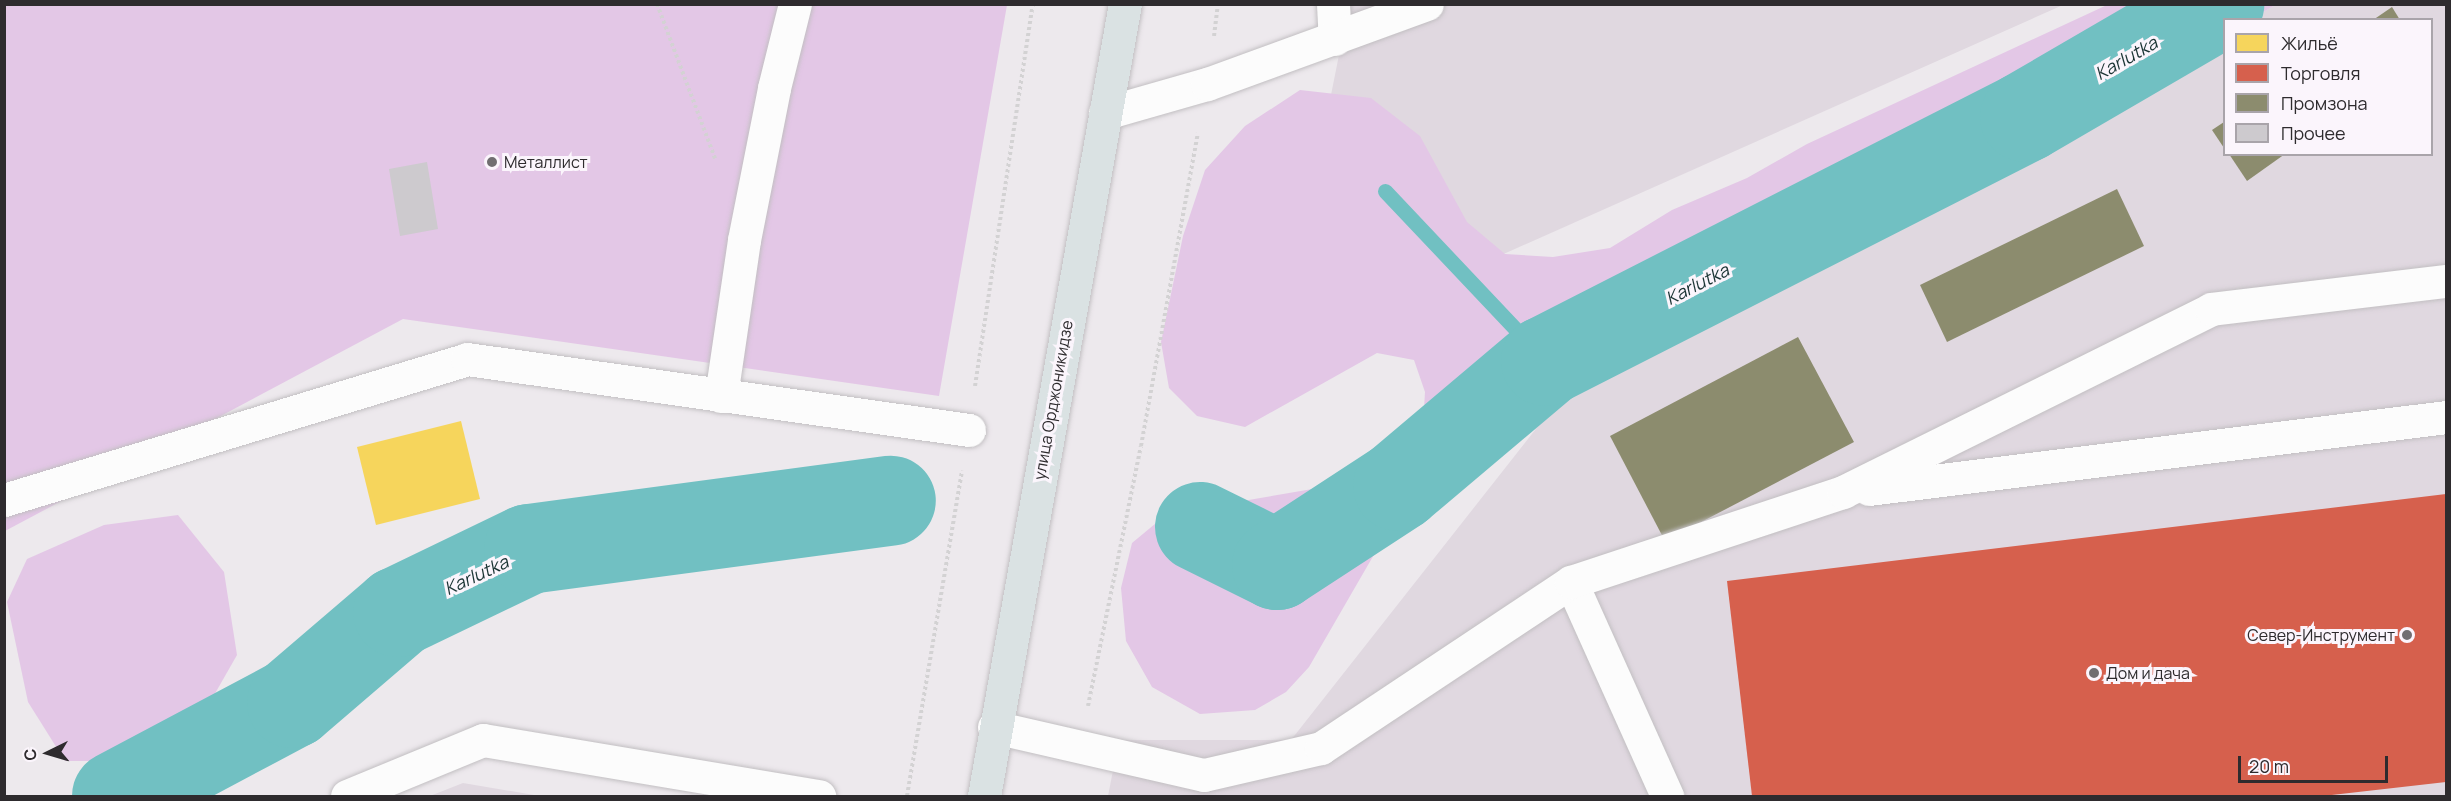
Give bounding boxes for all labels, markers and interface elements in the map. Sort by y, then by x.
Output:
legend [2223,18,2433,156]
text: Жильё [2281,31,2338,55]
water label: Karlutka [2091,32,2161,84]
text: Торговля [2281,61,2360,85]
text: Промзона [2281,91,2368,115]
text: Прочее [2281,121,2346,145]
place label: Металлист [504,152,588,172]
marker: Металлист [485,155,499,169]
water label: Karlutka [1662,259,1732,309]
street label: улица Орджоникидзе [1029,319,1077,481]
water label: Karlutka [441,551,511,599]
place label: Север-Инструмент [2247,625,2395,645]
marker: Север-Инструмент [2400,628,2414,642]
place label: Дом и дача [2106,663,2190,683]
marker: Дом и дача [2087,666,2101,680]
north arrow [18,723,78,783]
scale bar [2241,744,2391,782]
text: С [19,748,42,761]
text: 20 m [2249,754,2289,778]

